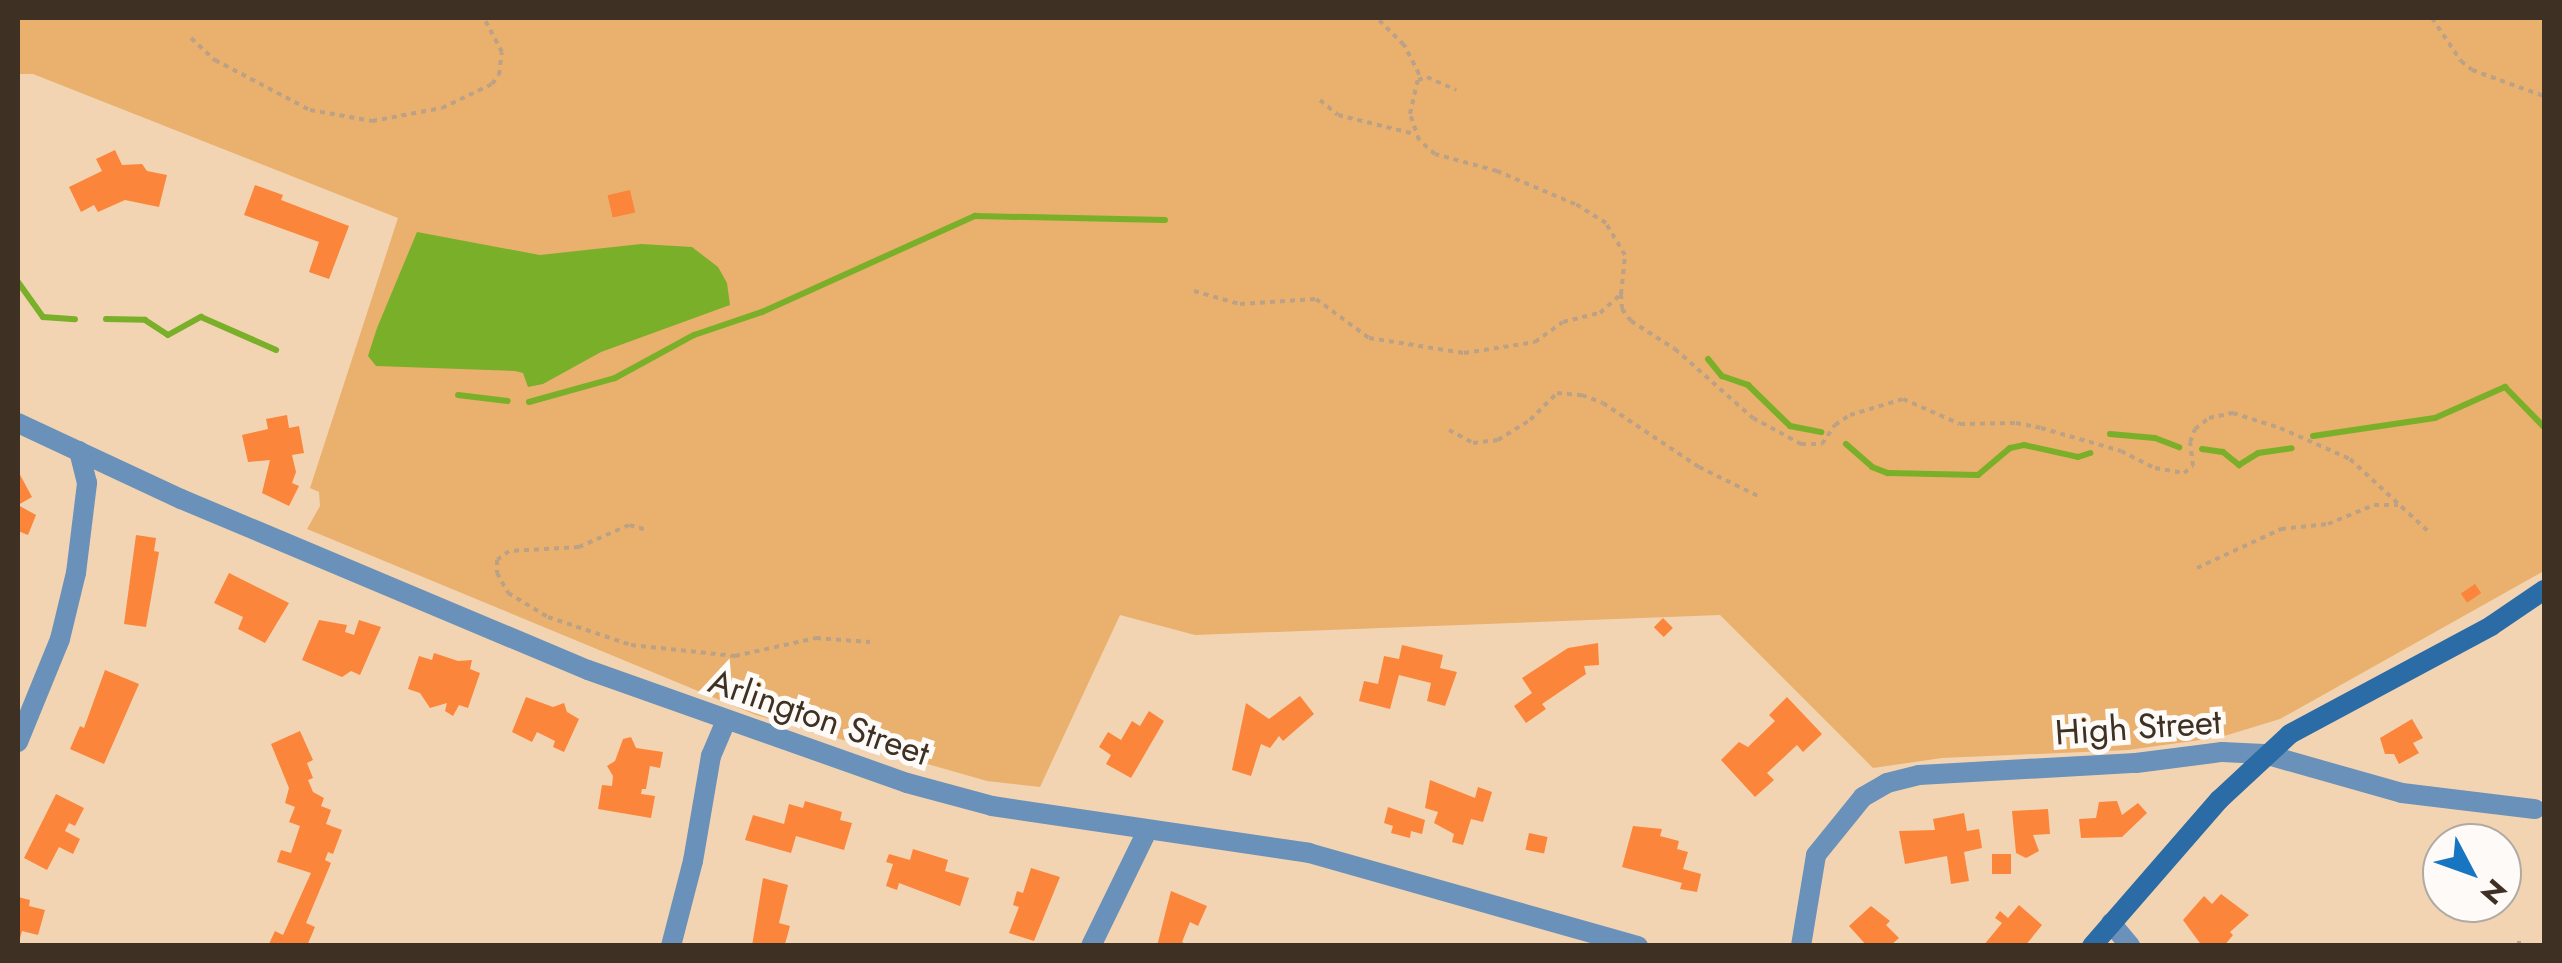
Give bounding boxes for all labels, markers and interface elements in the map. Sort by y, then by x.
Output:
street label: Arlington Street [703,660,935,774]
street label: High Street [2054,700,2222,754]
north arrow [2422,823,2522,923]
text: N [2471,870,2516,914]

